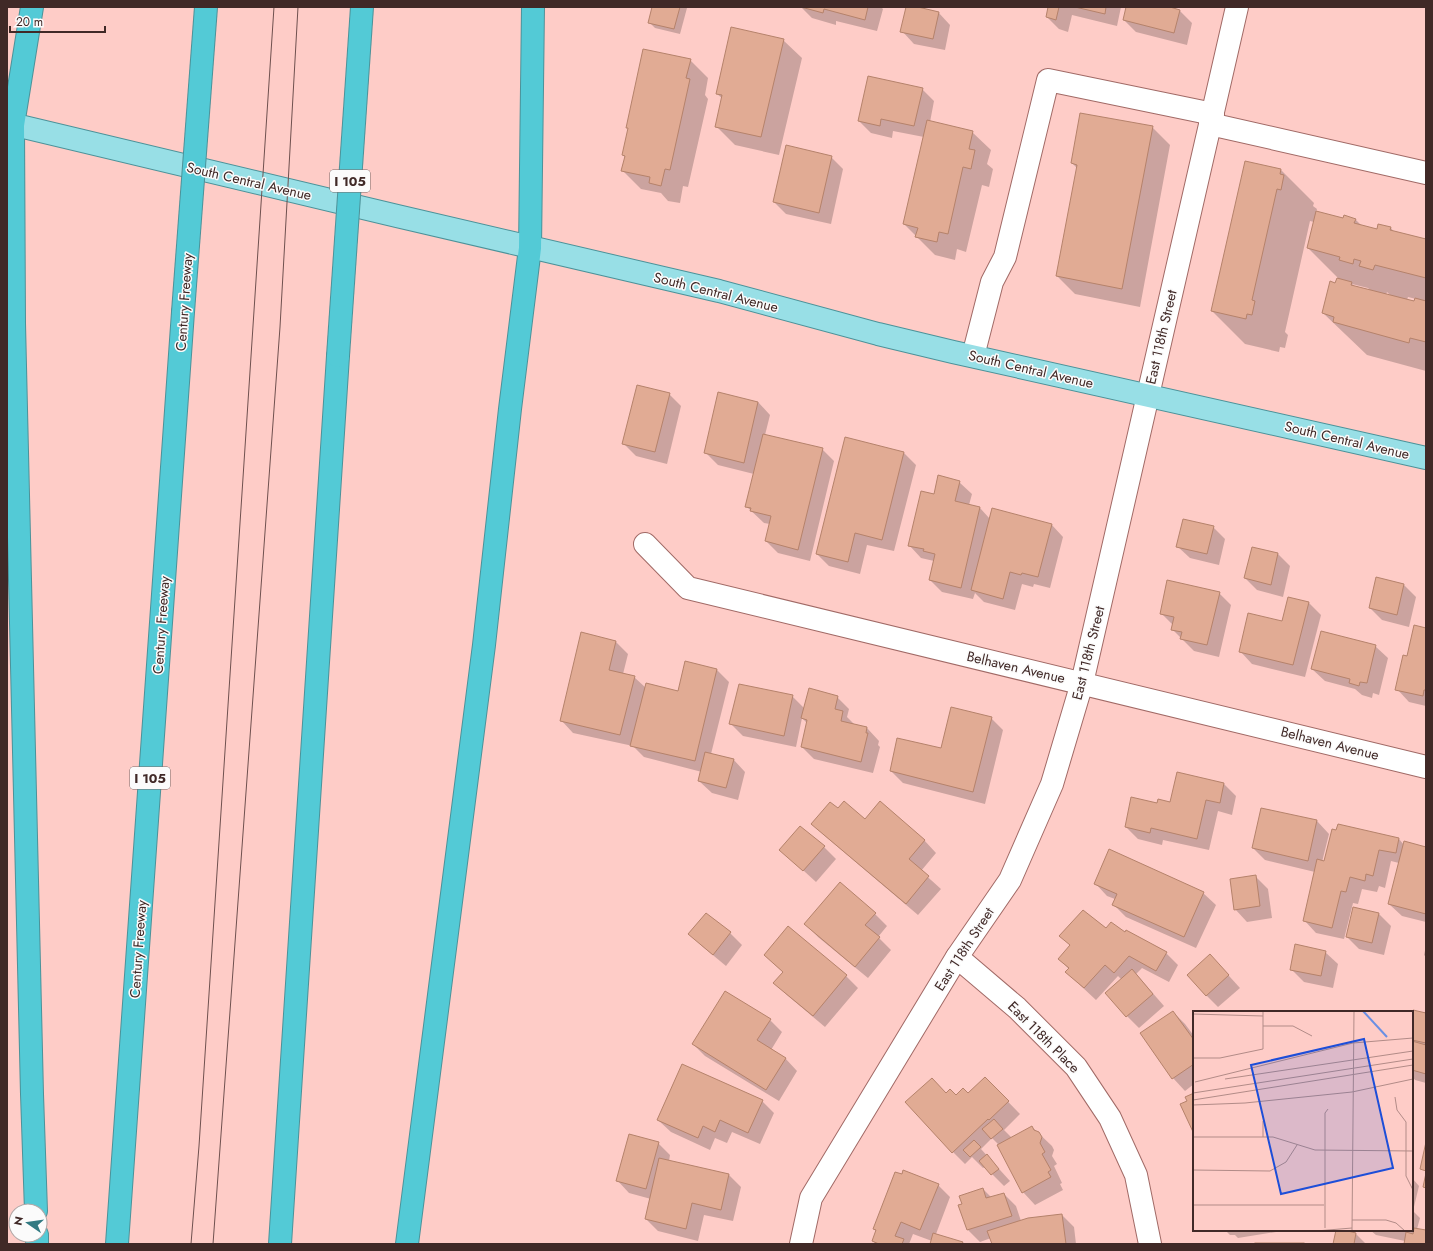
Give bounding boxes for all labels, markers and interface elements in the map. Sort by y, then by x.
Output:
scale bar [10,8,105,34]
text: 20 m [16,13,43,31]
street label: South Central Avenue [185,157,313,205]
road number: I 105 [330,170,370,192]
street label: Century Freeway [171,251,197,352]
street label: South Central Avenue [652,267,780,317]
street label: East 118th Street [1140,287,1182,386]
street label: South Central Avenue [967,345,1095,393]
street label: South Central Avenue [1283,416,1411,464]
street label: Century Freeway [148,574,174,675]
street label: East 118th Street [1067,603,1109,702]
street label: Belhaven Avenue [965,646,1067,688]
street label: Belhaven Avenue [1279,721,1381,765]
road number: I 105 [130,767,170,789]
street label: Century Freeway [125,898,151,999]
street label: East 118th Street [929,903,999,995]
street label: East 118th Place [1004,997,1084,1077]
inset map [1193,1011,1413,1231]
north arrow [8,1203,48,1243]
text: N [9,1215,27,1227]

